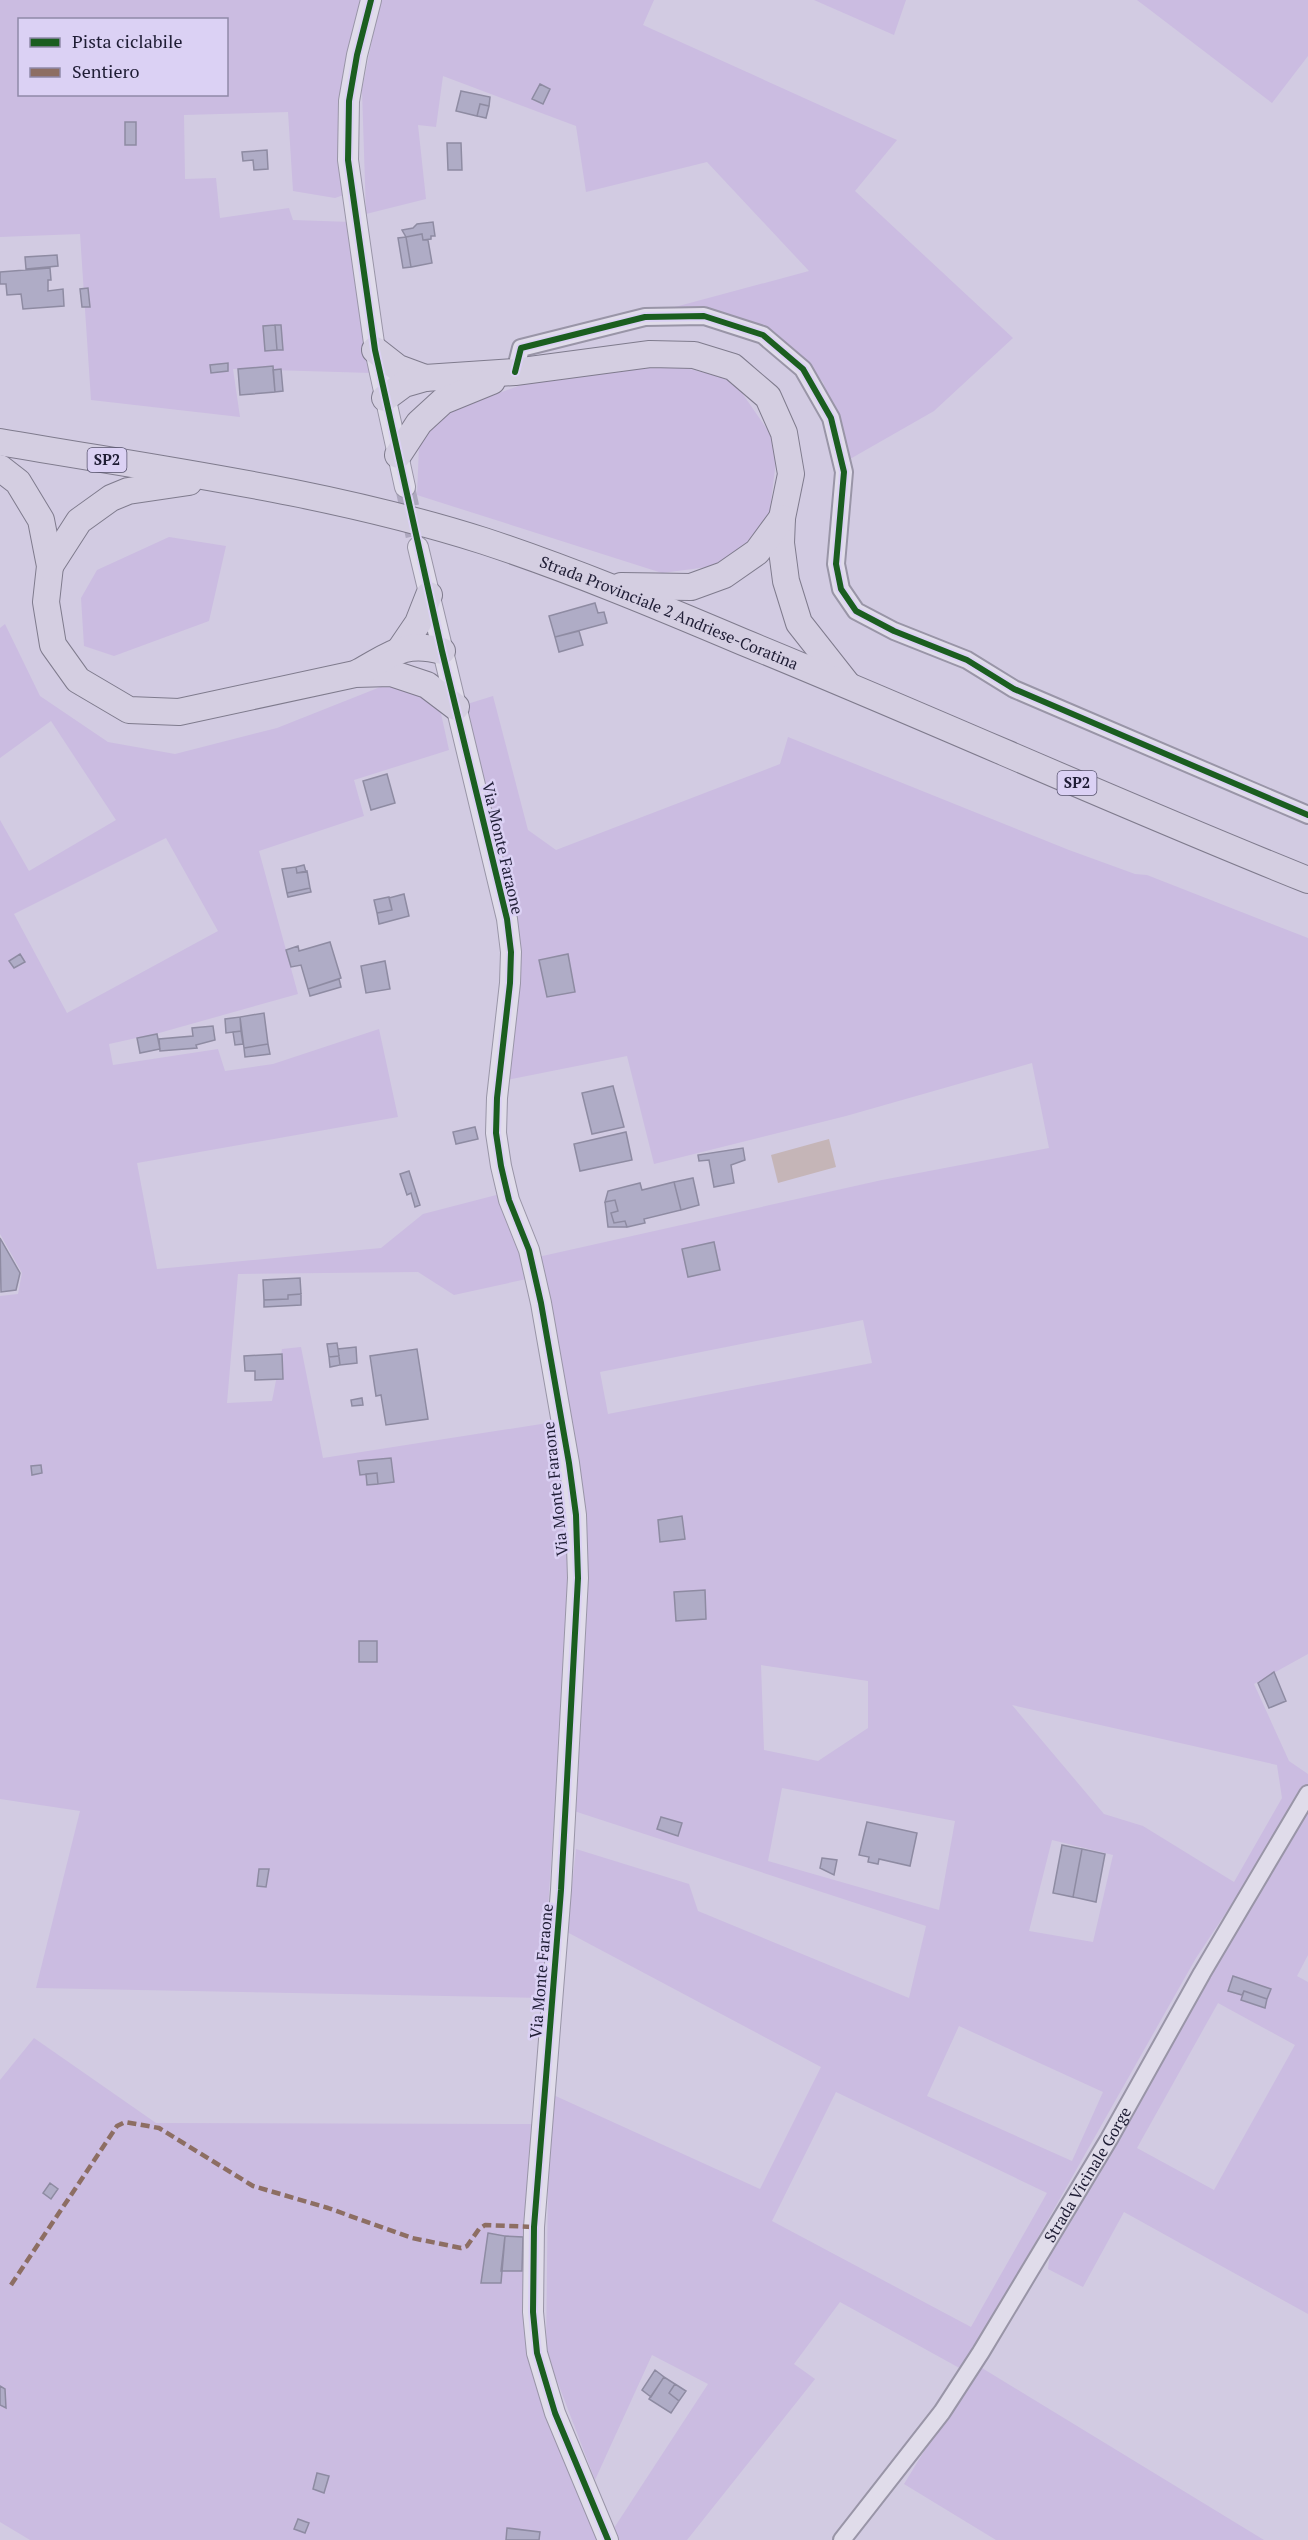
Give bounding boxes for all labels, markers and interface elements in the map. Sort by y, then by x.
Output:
legend [18,18,228,96]
text: Pista ciclabile [72,29,182,53]
text: Sentiero [72,59,139,83]
road number: SP2 [88,448,126,472]
street label: Strada Provinciale 2 Andriese-Coratina [537,550,802,675]
road number: SP2 [1058,771,1096,795]
street label: Via Monte Faraone [477,780,529,916]
street label: Via Monte Faraone [537,1421,573,1557]
street label: Via Monte Faraone [524,1903,558,2039]
street label: Strada Vicinale Gorge [1038,2103,1136,2246]

